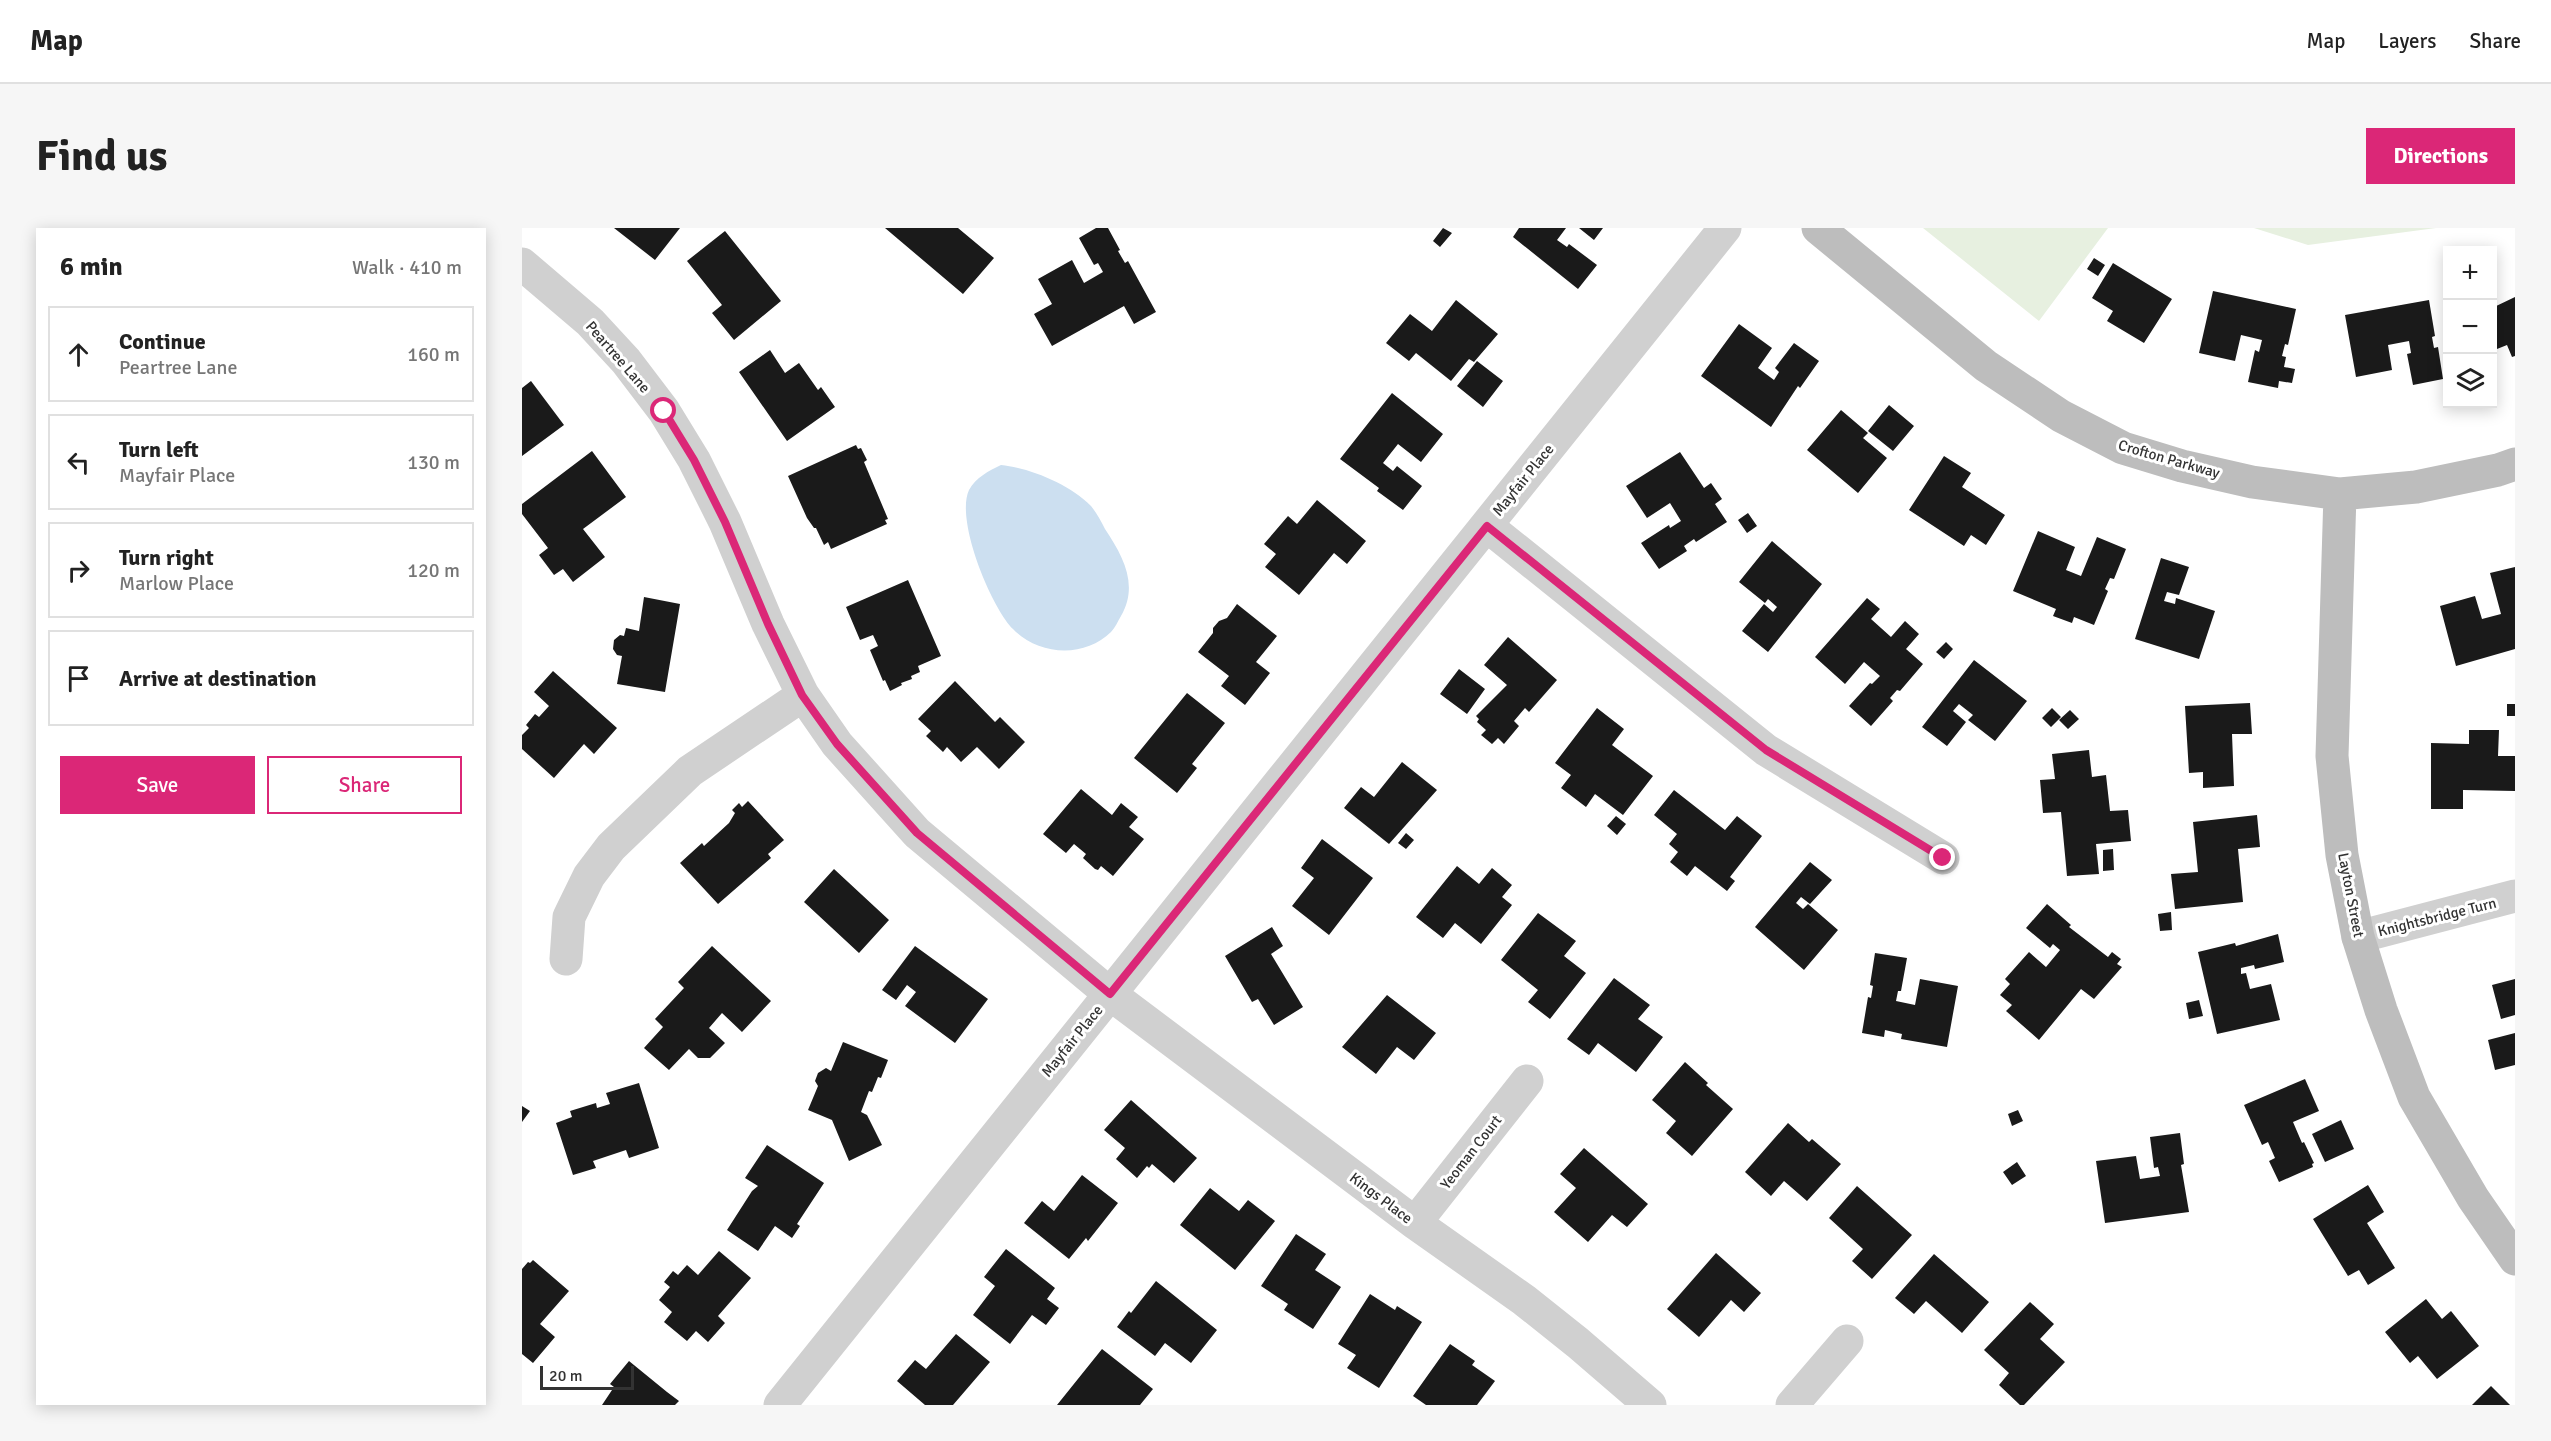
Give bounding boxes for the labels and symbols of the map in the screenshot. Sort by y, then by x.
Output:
street label: Peartree Lane [582,318,654,396]
route start [650,397,676,423]
street label: Crofton Parkway [2116,436,2222,482]
street label: Mayfair Place [1489,440,1557,520]
route end [1929,844,1955,870]
street label: Layton Street [2334,851,2368,939]
street label: Knightsbridge Turn [2376,894,2498,940]
street label: Mayfair Place [1038,1001,1106,1081]
street label: Yeoman Court [1436,1111,1506,1193]
street label: Kings Place [1346,1169,1416,1227]
scale bar [540,1363,634,1390]

